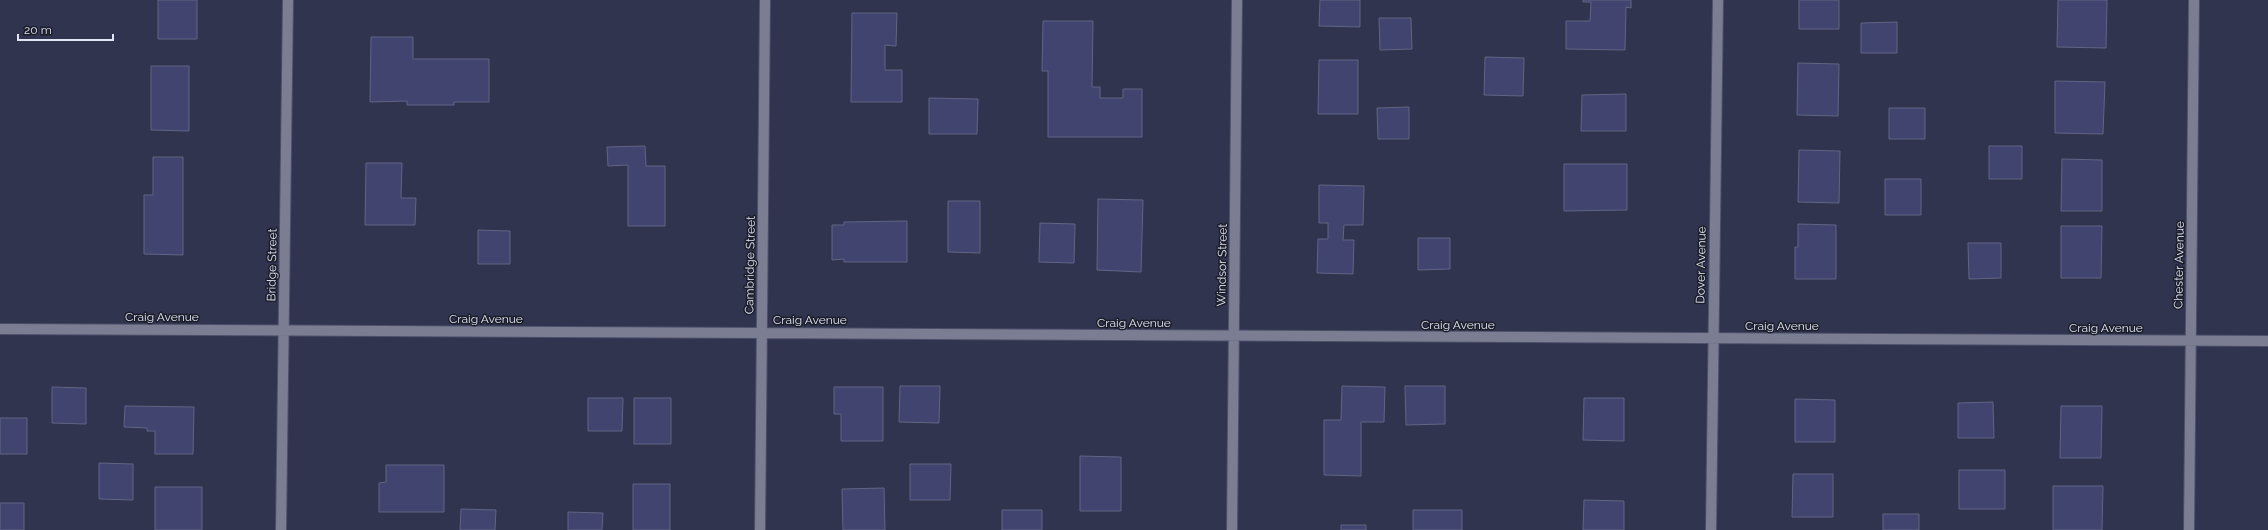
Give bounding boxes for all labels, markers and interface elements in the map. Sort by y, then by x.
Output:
scale bar [18,16,113,42]
text: 20 m [24,23,52,37]
street label: Cambridge Street [742,216,758,314]
street label: Chester Avenue [2171,221,2187,309]
street label: Windsor Street [1214,223,1230,307]
street label: Dover Avenue [1693,226,1709,304]
street label: Bridge Street [264,228,280,302]
street label: Craig Avenue [125,310,199,324]
street label: Craig Avenue [449,312,523,326]
street label: Craig Avenue [773,313,847,327]
street label: Craig Avenue [1097,316,1171,330]
street label: Craig Avenue [1421,318,1495,332]
street label: Craig Avenue [1745,319,1819,333]
street label: Craig Avenue [2069,321,2143,335]

